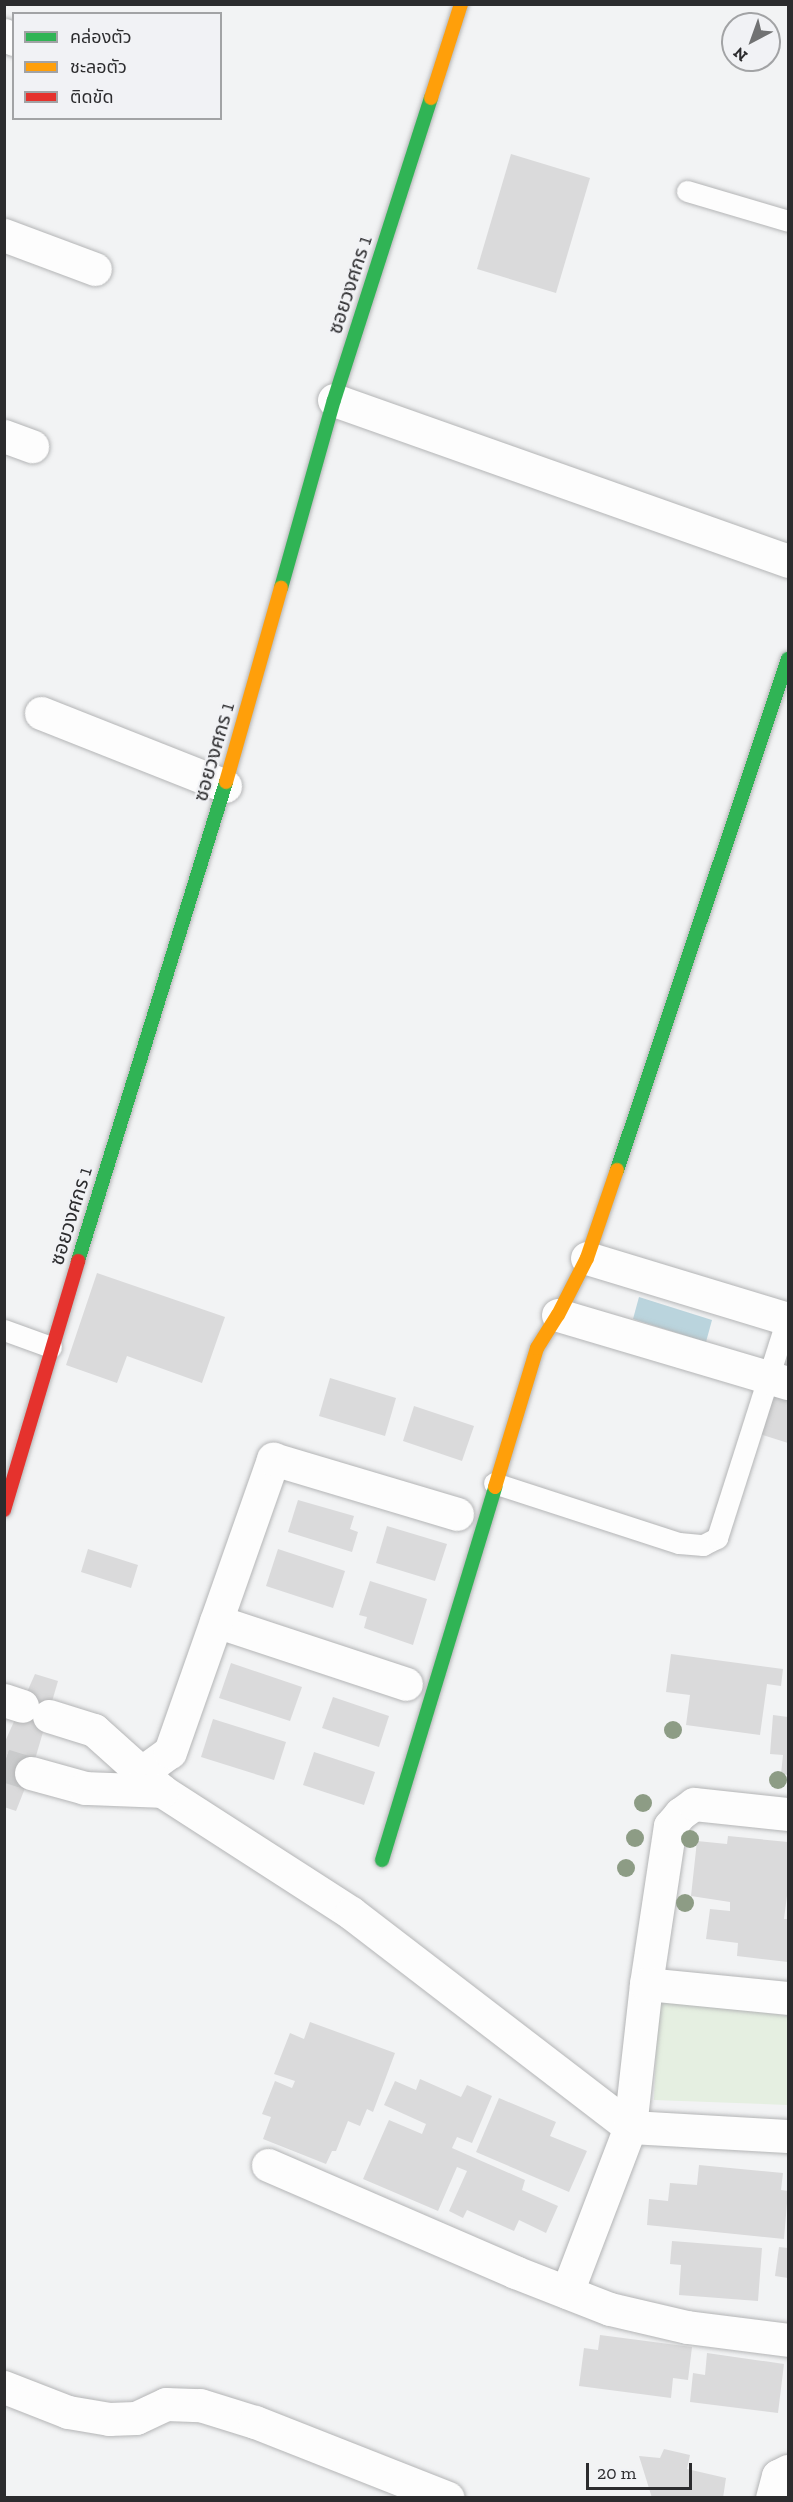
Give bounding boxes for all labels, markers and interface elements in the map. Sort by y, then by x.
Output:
legend [12,12,222,120]
north arrow [721,12,781,72]
text: คล่องตัว [70,26,132,48]
text: N [729,43,751,66]
text: ชะลอตัว [70,56,127,78]
text: ติดขัด [70,86,113,108]
street label: ซอยวงศกร 1 [323,233,377,337]
street label: ซอยวงศกร 1 [188,700,240,804]
street label: ซอยวงศกร 1 [45,1164,97,1268]
scale bar [589,2451,696,2489]
text: 20 m [597,2462,636,2484]

